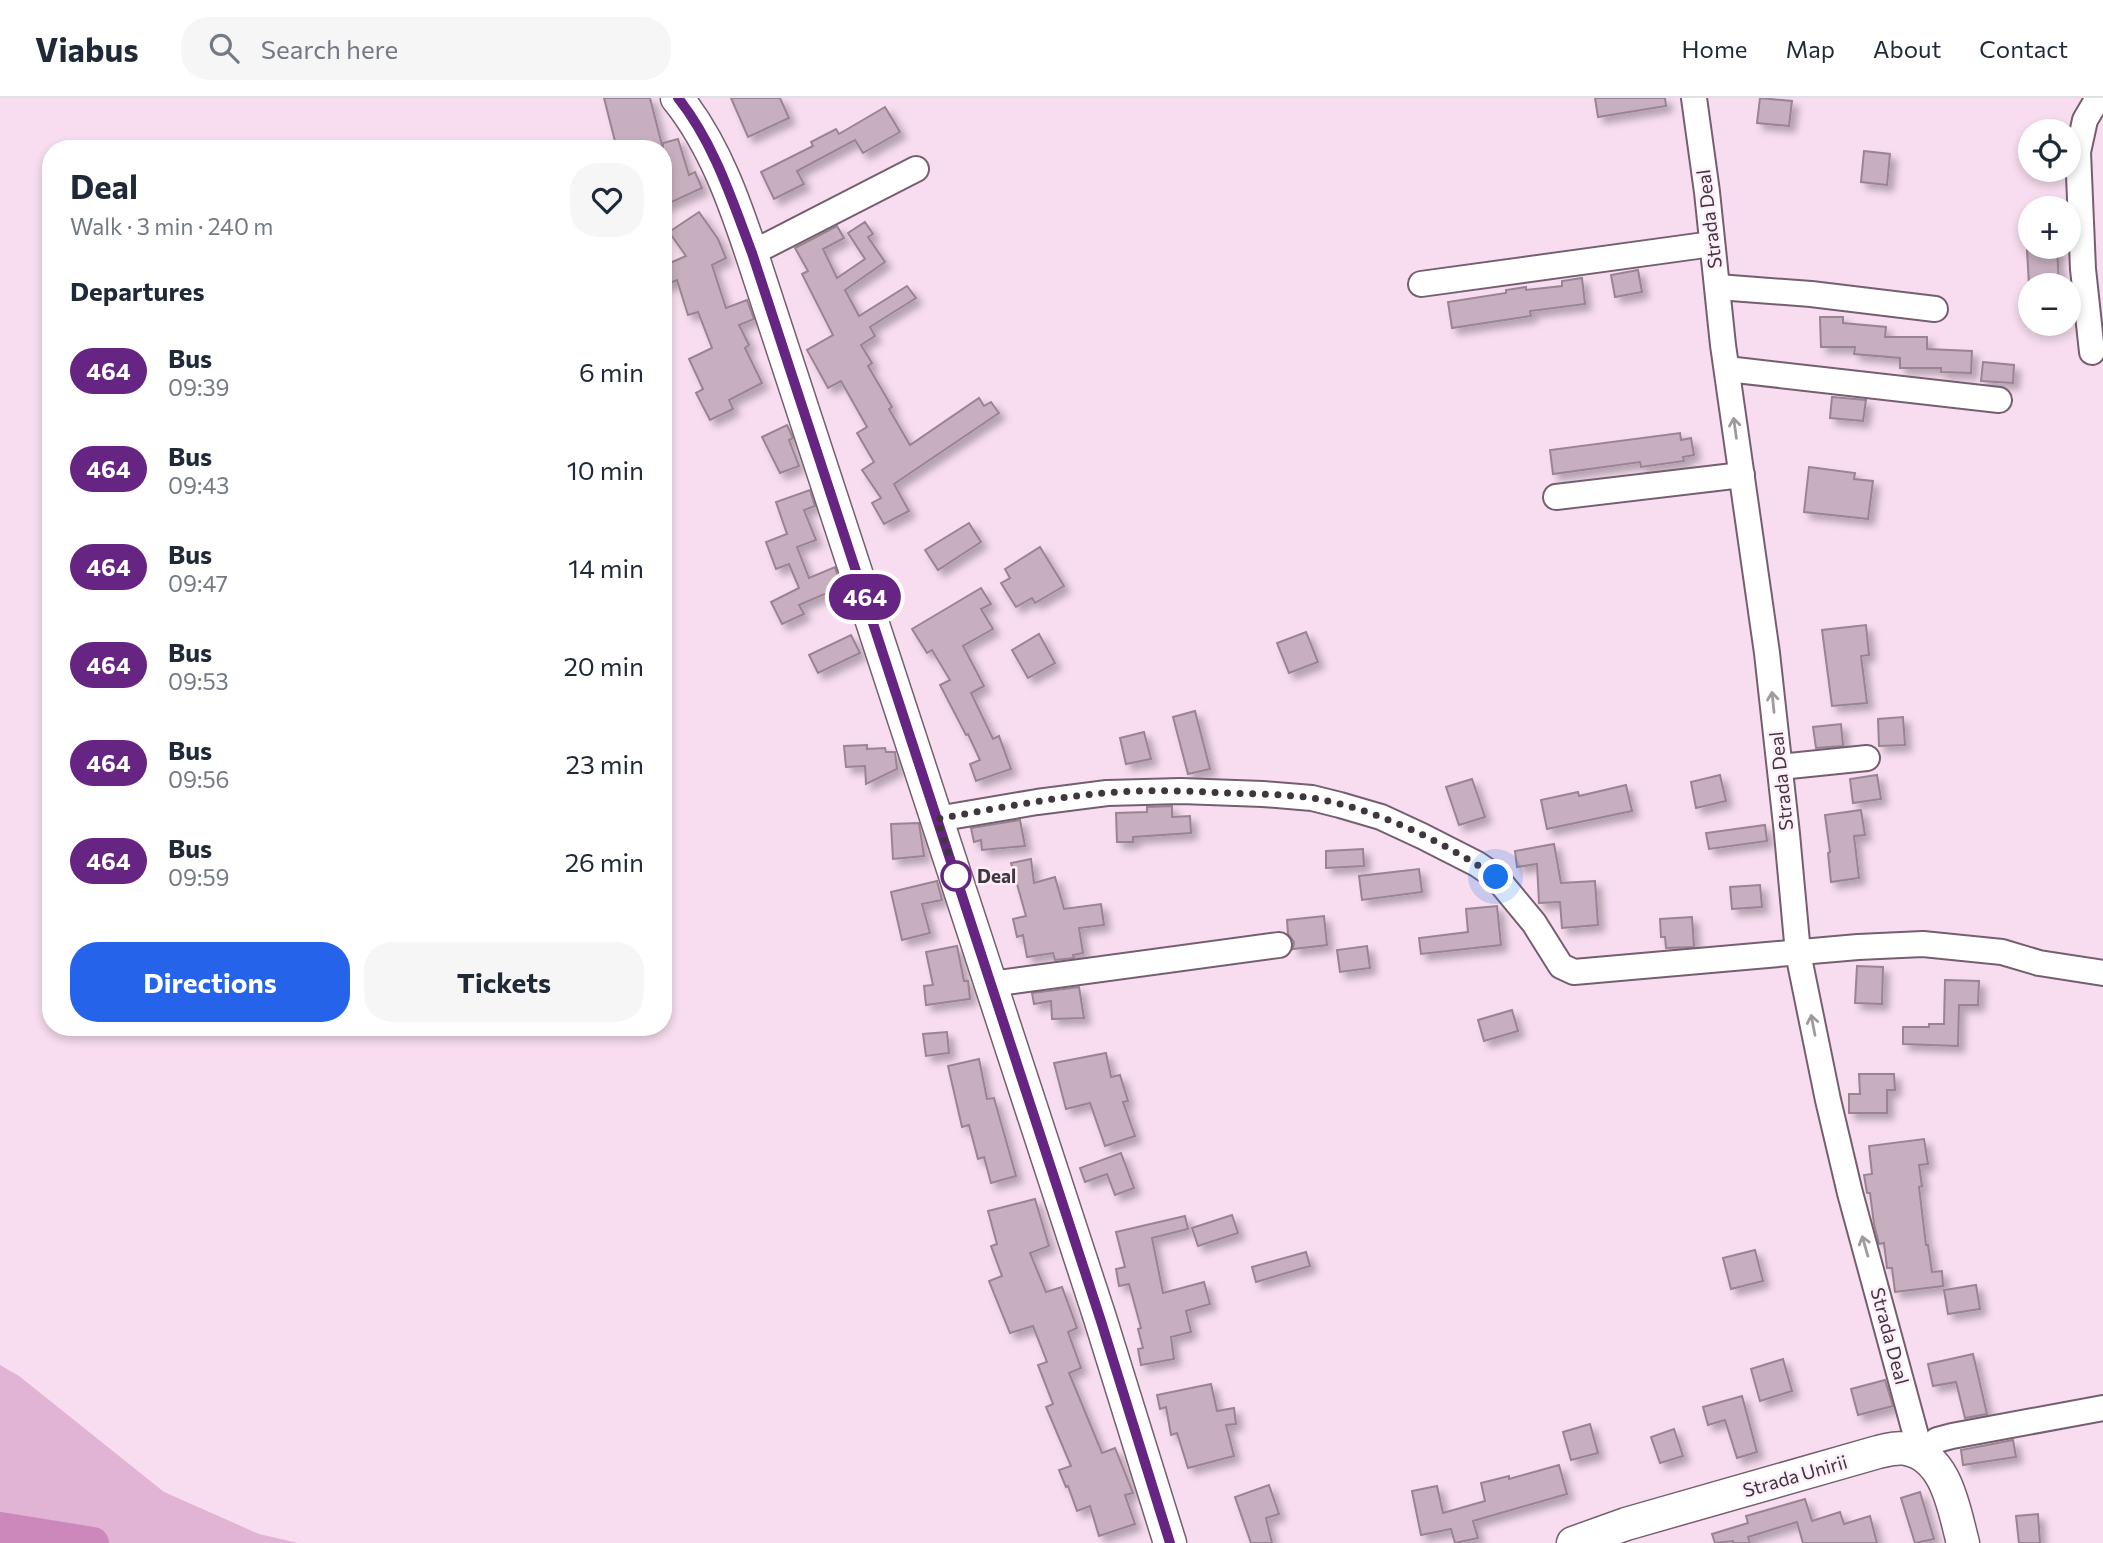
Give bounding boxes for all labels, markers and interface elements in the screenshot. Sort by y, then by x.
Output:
search box [181,17,671,80]
text: Viabus [35,28,139,69]
icon: search [205,29,243,67]
text: Search here [261,33,398,64]
text: Home [1682,34,1748,63]
text: Map [1786,34,1835,63]
text: About [1873,34,1941,63]
text: Contact [1979,34,2068,63]
map controls [2018,119,2081,336]
button: locate [2018,119,2081,182]
button: heart [570,163,644,237]
text: Deal [70,165,138,206]
street label: Strada Deal [1691,168,1726,270]
button: + [2018,196,2081,259]
text: Walk · 3 min · 240 m [70,212,273,240]
button: − [2018,273,2081,336]
text: Departures [70,275,205,306]
text: Bus [168,342,212,373]
text: 464 [86,356,131,385]
text: 6 min [579,356,644,387]
text: 09:39 [168,373,229,401]
one-way arrow [1729,418,1742,440]
text: Bus [168,440,212,471]
text: 464 [86,454,131,483]
text: 10 min [567,454,644,485]
text: 09:43 [168,471,229,499]
text: Bus [168,538,212,569]
text: 464 [86,552,131,581]
text: 14 min [568,552,644,583]
text: 09:47 [168,569,228,597]
line badge: 464 [825,574,905,620]
text: 464 [843,582,887,611]
text: Bus [168,636,212,667]
text: 464 [86,650,131,679]
text: 20 min [563,650,644,681]
text: 09:53 [168,667,229,695]
one-way arrow [1766,692,1779,714]
street label: Strada Deal [1764,730,1797,832]
text: Bus [168,734,212,765]
text: 464 [86,748,131,777]
text: 23 min [566,748,644,779]
text: 09:56 [168,765,230,793]
text: Bus [168,832,212,863]
text: 464 [86,846,131,875]
text: 26 min [565,846,644,877]
your location [1478,859,1513,894]
marker: Deal [941,861,971,891]
text: 09:59 [168,863,230,891]
place label: Deal [977,864,1016,887]
button: Directions [70,942,350,1022]
button: Tickets [364,942,644,1022]
one-way arrow [1805,1014,1819,1037]
one-way arrow [1858,1236,1871,1258]
street label: Strada Deal [1867,1285,1914,1387]
street label: Strada Unirii [1740,1450,1850,1501]

